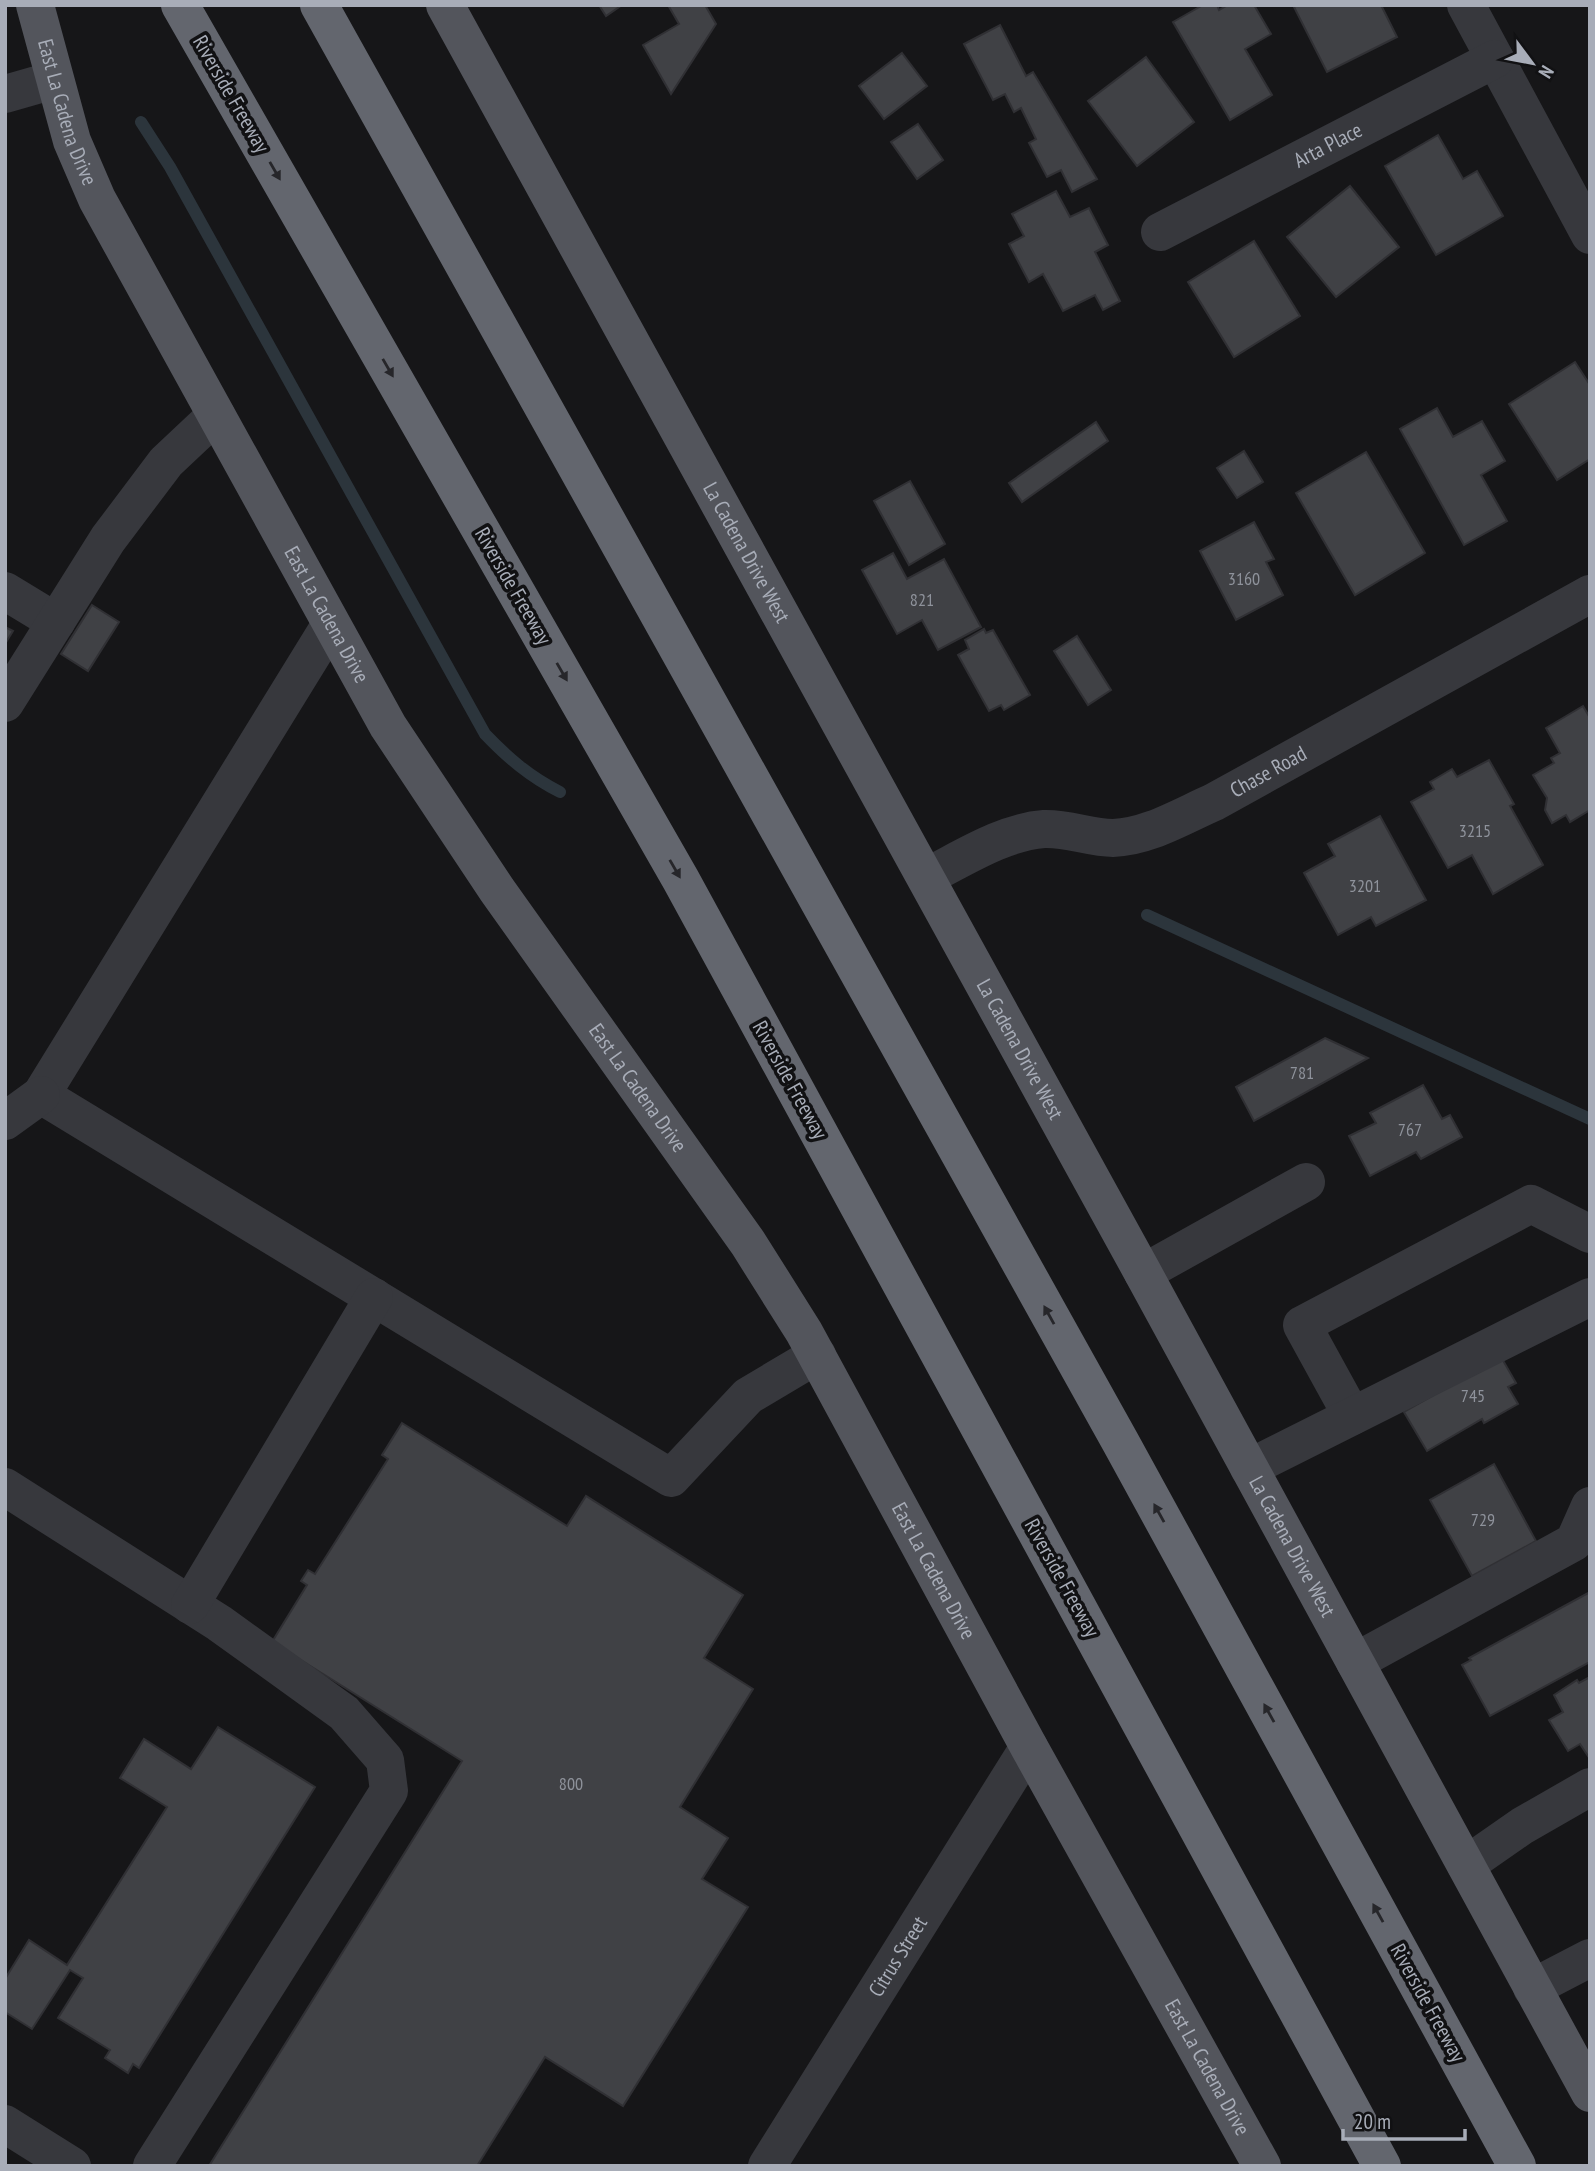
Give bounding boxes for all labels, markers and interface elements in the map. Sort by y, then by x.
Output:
north arrow [1497,28,1567,98]
street label: Riverside Freeway [187,30,276,157]
street label: East La Cadena Drive [32,36,103,189]
text: N [1534,61,1559,83]
street label: Arta Place [1289,116,1367,174]
one-way arrow [269,161,281,180]
one-way arrow [382,359,394,378]
street label: La Cadena Drive West [697,477,796,627]
street label: Riverside Freeway [469,522,558,649]
street label: East La Cadena Drive [278,541,376,687]
house number: 3160 [1228,567,1260,590]
house number: 821 [910,588,934,611]
one-way arrow [556,662,568,682]
street label: Chase Road [1225,740,1311,804]
house number: 3215 [1459,819,1491,842]
one-way arrow [669,860,681,879]
house number: 3201 [1349,874,1381,897]
street label: La Cadena Drive West [971,974,1070,1124]
street label: Riverside Freeway [747,1016,834,1144]
street label: East La Cadena Drive [583,1018,693,1157]
house number: 781 [1290,1061,1314,1084]
house number: 767 [1398,1118,1422,1141]
one-way arrow [1043,1305,1055,1324]
house number: 745 [1461,1384,1485,1407]
street label: La Cadena Drive West [1243,1471,1342,1622]
street label: East La Cadena Drive [886,1497,982,1644]
one-way arrow [1153,1504,1165,1523]
house number: 729 [1471,1508,1495,1531]
street label: Riverside Freeway [1019,1514,1106,1642]
one-way arrow [1263,1703,1274,1723]
house number: 800 [559,1772,583,1795]
one-way arrow [1372,1903,1384,1922]
street label: Citrus Street [862,1911,933,2002]
street label: Riverside Freeway [1385,1939,1472,2067]
street label: East La Cadena Drive [1159,1994,1256,2140]
scale bar [1343,2098,1466,2142]
text: 20 m [1354,2108,1391,2135]

